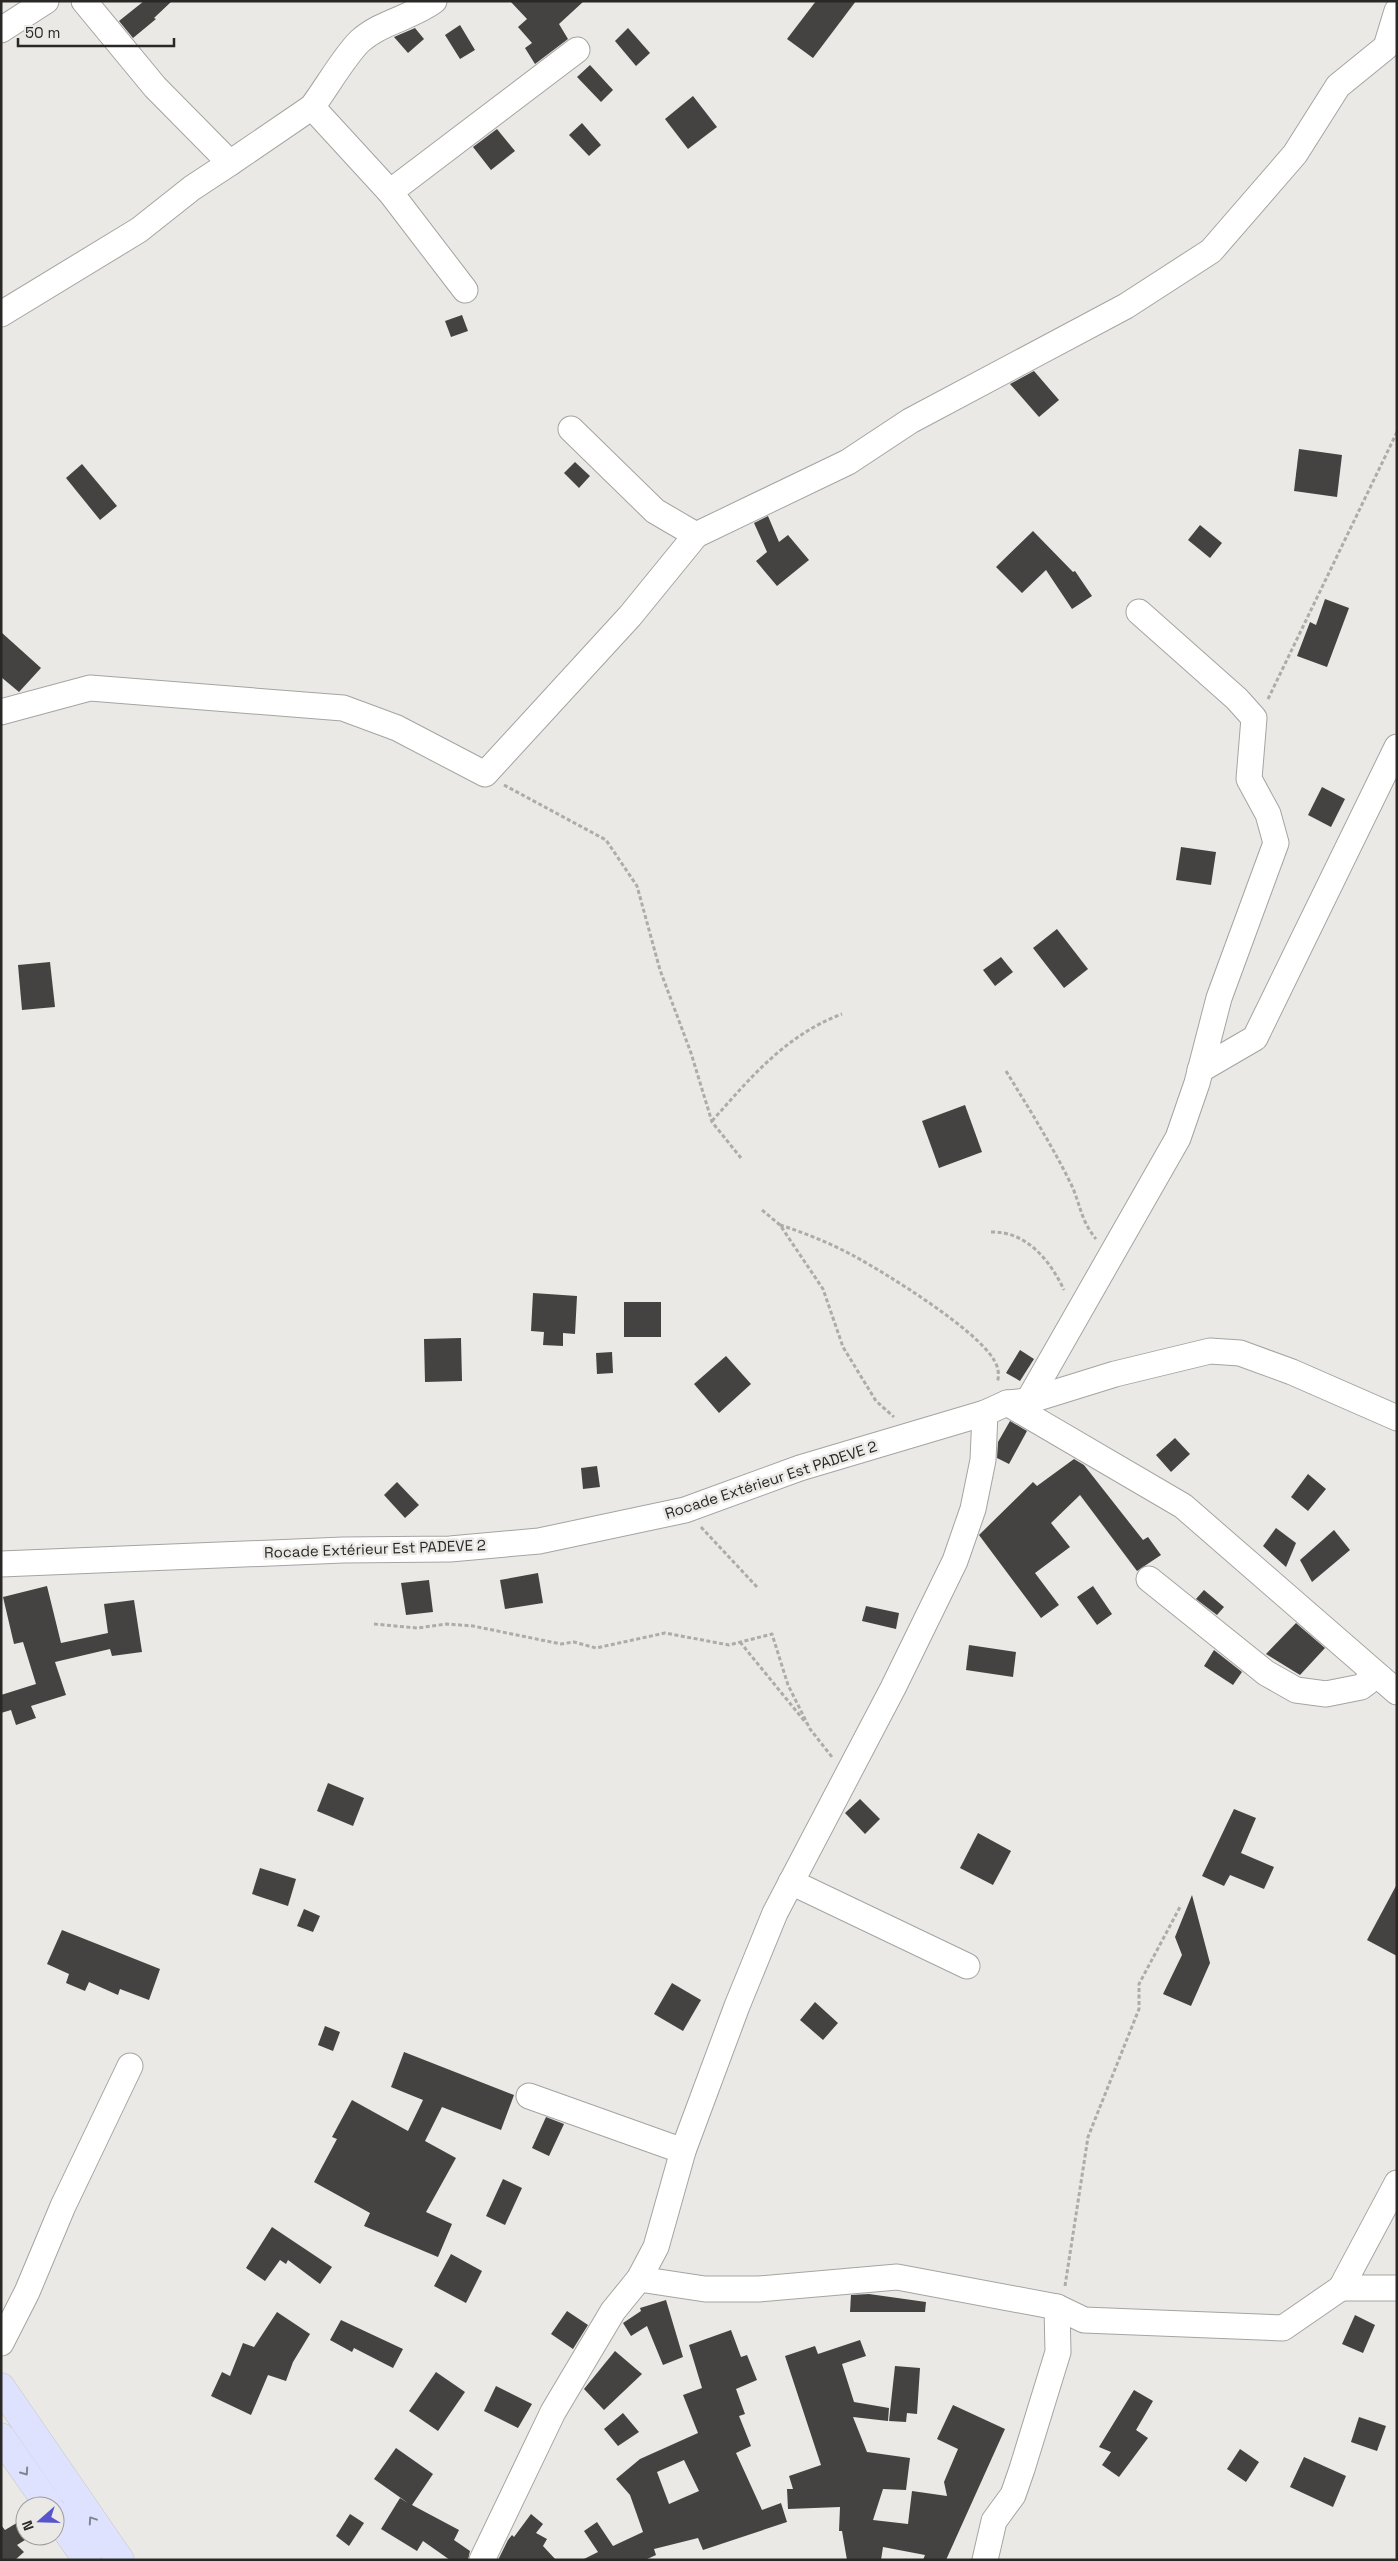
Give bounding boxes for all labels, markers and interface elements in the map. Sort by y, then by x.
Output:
scale bar [18,15,174,47]
text: 50 m [25,23,60,42]
street label: Rocade Extérieur Est PADEVE 2 [662,1436,879,1523]
street label: Rocade Extérieur Est PADEVE 2 [264,1535,486,1562]
one-way arrow [19,2466,28,2476]
north arrow [15,2496,65,2546]
one-way arrow [89,2516,98,2525]
text: N [18,2518,38,2533]

